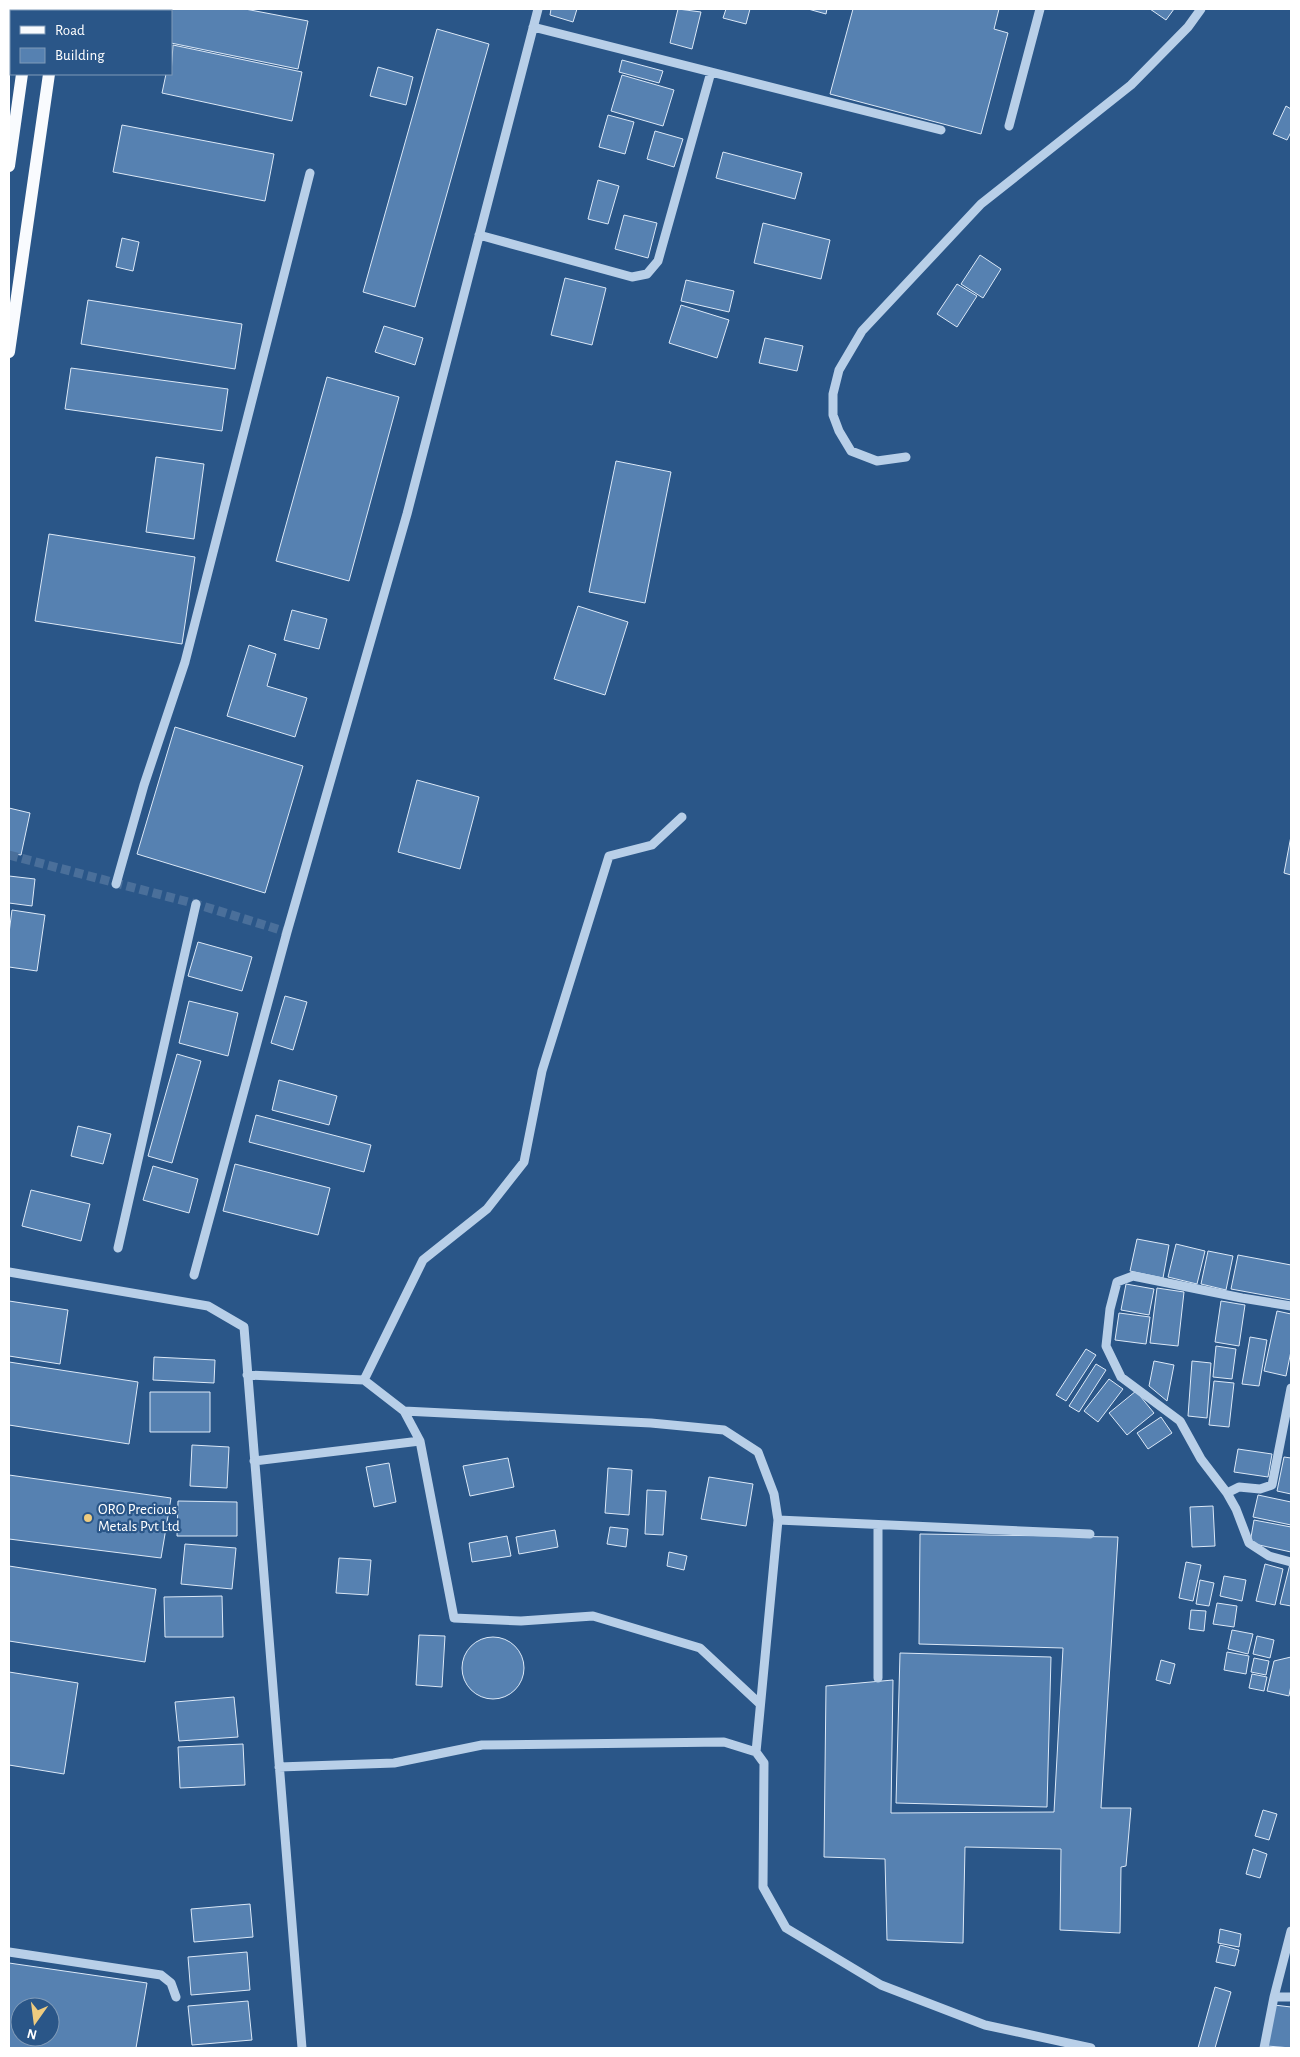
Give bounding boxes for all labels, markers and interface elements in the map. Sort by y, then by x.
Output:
legend [10,10,172,75]
text: Road [55,23,85,38]
text: Building [55,48,105,63]
place label: ORO Precious Metals Pvt Ltd [98,1502,180,1534]
marker: ORO Precious Metals Pvt Ltd [82,1512,94,1524]
north arrow [10,1997,60,2047]
text: N [26,2026,39,2042]

